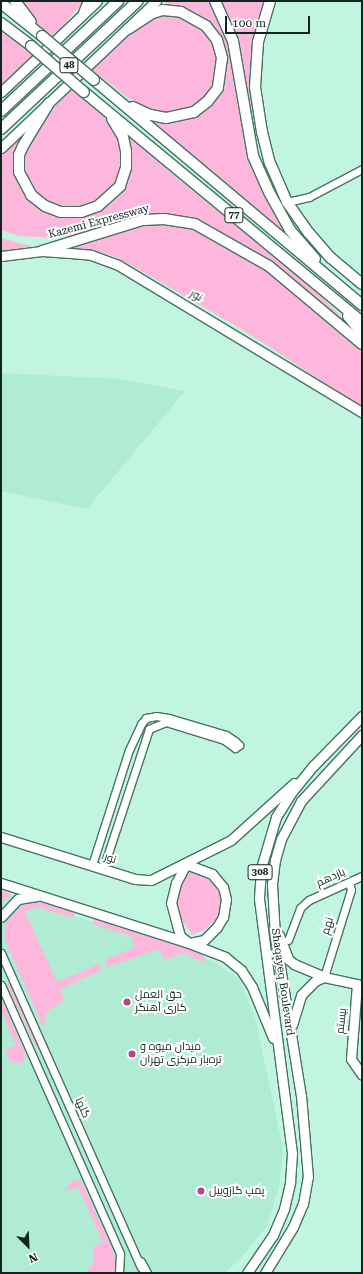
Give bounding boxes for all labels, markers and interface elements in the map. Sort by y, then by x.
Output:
scale bar [227,8,312,34]
text: 100 m [232,16,266,30]
road number: 48 [59,57,79,73]
street label: Kazemi Expressway [47,202,151,242]
road number: 77 [224,207,244,223]
street label: نور [187,287,205,305]
street label: نور [102,851,118,867]
road number: 308 [247,864,273,880]
street label: یازدهم [314,866,348,890]
street label: نهم [319,916,337,936]
street label: Shaqayeq Boulevard [268,927,296,1037]
place label: حق العمل کاری آهنگر [135,989,187,1015]
marker: حق العمل کاری آهنگر [122,997,132,1007]
street label: بیستم [334,1007,350,1035]
place label: میدان میوه و تره‌بار مرکزی تهران [140,1041,221,1067]
marker: میدان میوه و تره‌بار مرکزی تهران [127,1049,137,1059]
street label: گلها [72,1096,92,1120]
place label: پمپ گازوییل [209,1184,265,1198]
marker: پمپ گازوییل [196,1186,206,1196]
north arrow [8,1226,48,1266]
text: N [27,1250,40,1265]

